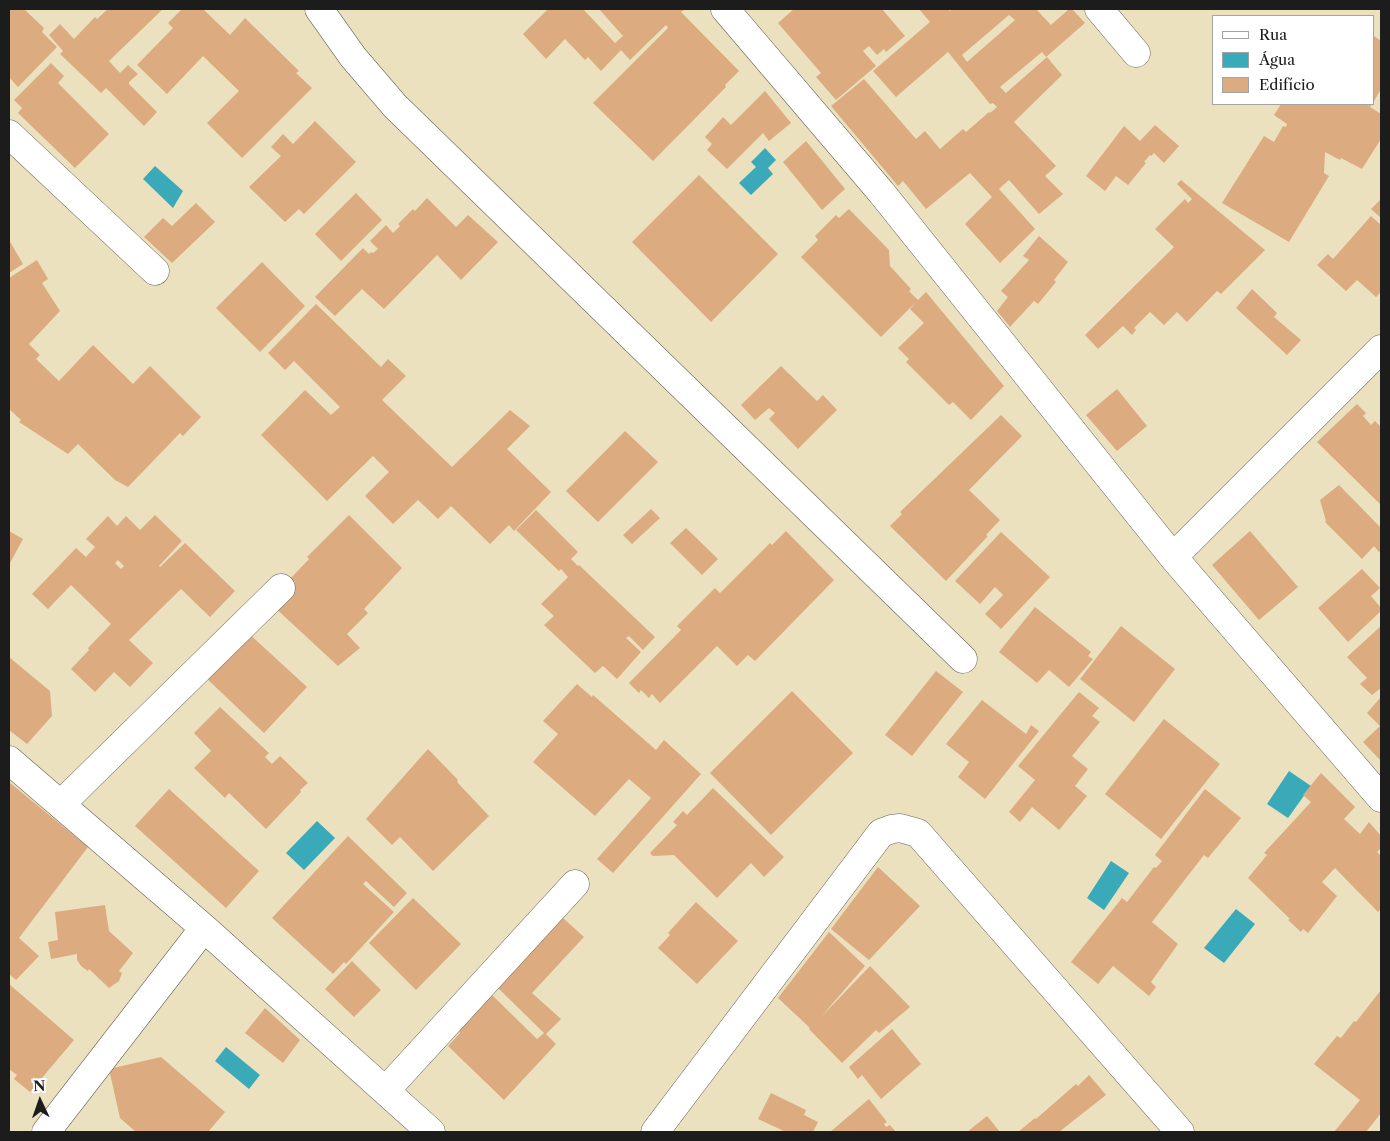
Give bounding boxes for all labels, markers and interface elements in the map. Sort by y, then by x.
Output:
legend [1212,15,1375,105]
text: Rua [1259,25,1287,44]
text: Água [1259,50,1295,69]
text: Edifício [1259,75,1315,94]
north arrow [15,1076,65,1126]
text: N [33,1077,46,1095]

